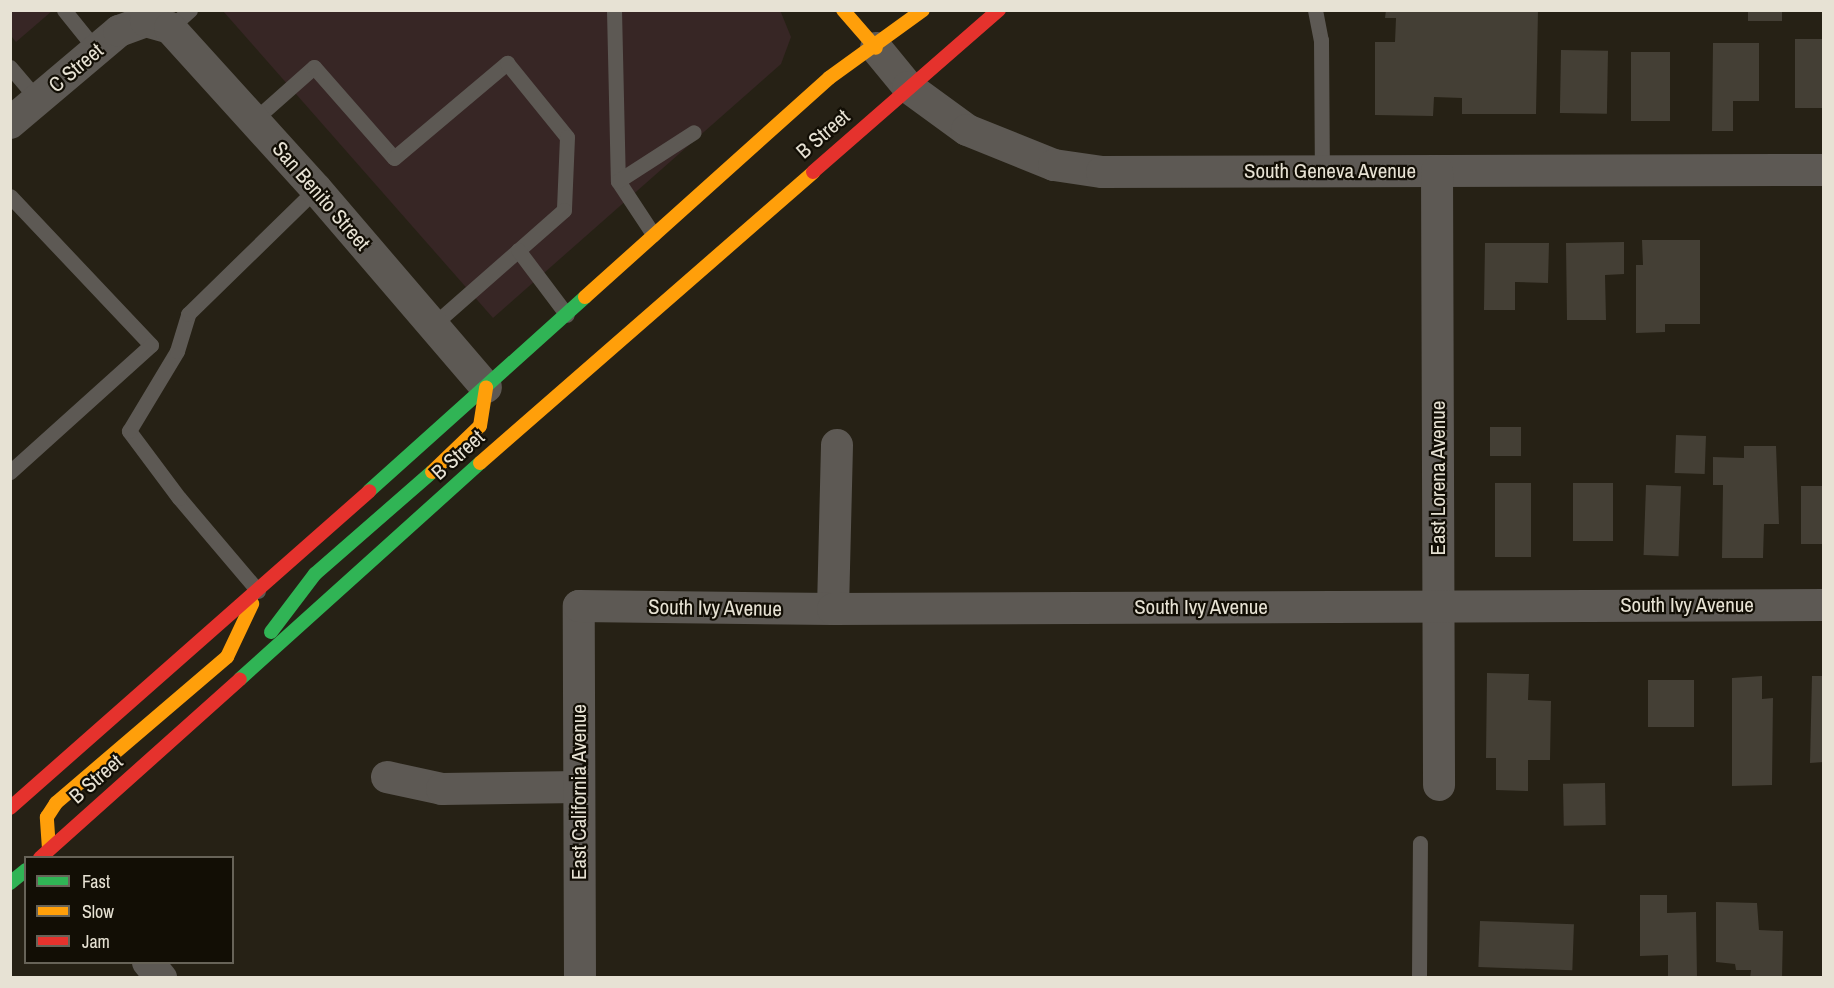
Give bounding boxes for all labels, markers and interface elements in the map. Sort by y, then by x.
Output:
street label: C Street [44,38,108,98]
street label: B Street [791,104,855,164]
street label: San Benito Street [267,136,375,256]
street label: South Geneva Avenue [1244,158,1416,184]
street label: East Lorena Avenue [1425,400,1451,556]
street label: B Street [426,425,490,485]
street label: South Ivy Avenue [1620,592,1754,618]
street label: South Ivy Avenue [647,594,783,622]
street label: South Ivy Avenue [1134,594,1268,620]
street label: East California Avenue [566,704,592,880]
street label: B Street [64,749,128,809]
legend [24,856,234,964]
text: Fast [82,869,110,894]
text: Slow [82,899,114,924]
text: Jam [82,929,110,954]

